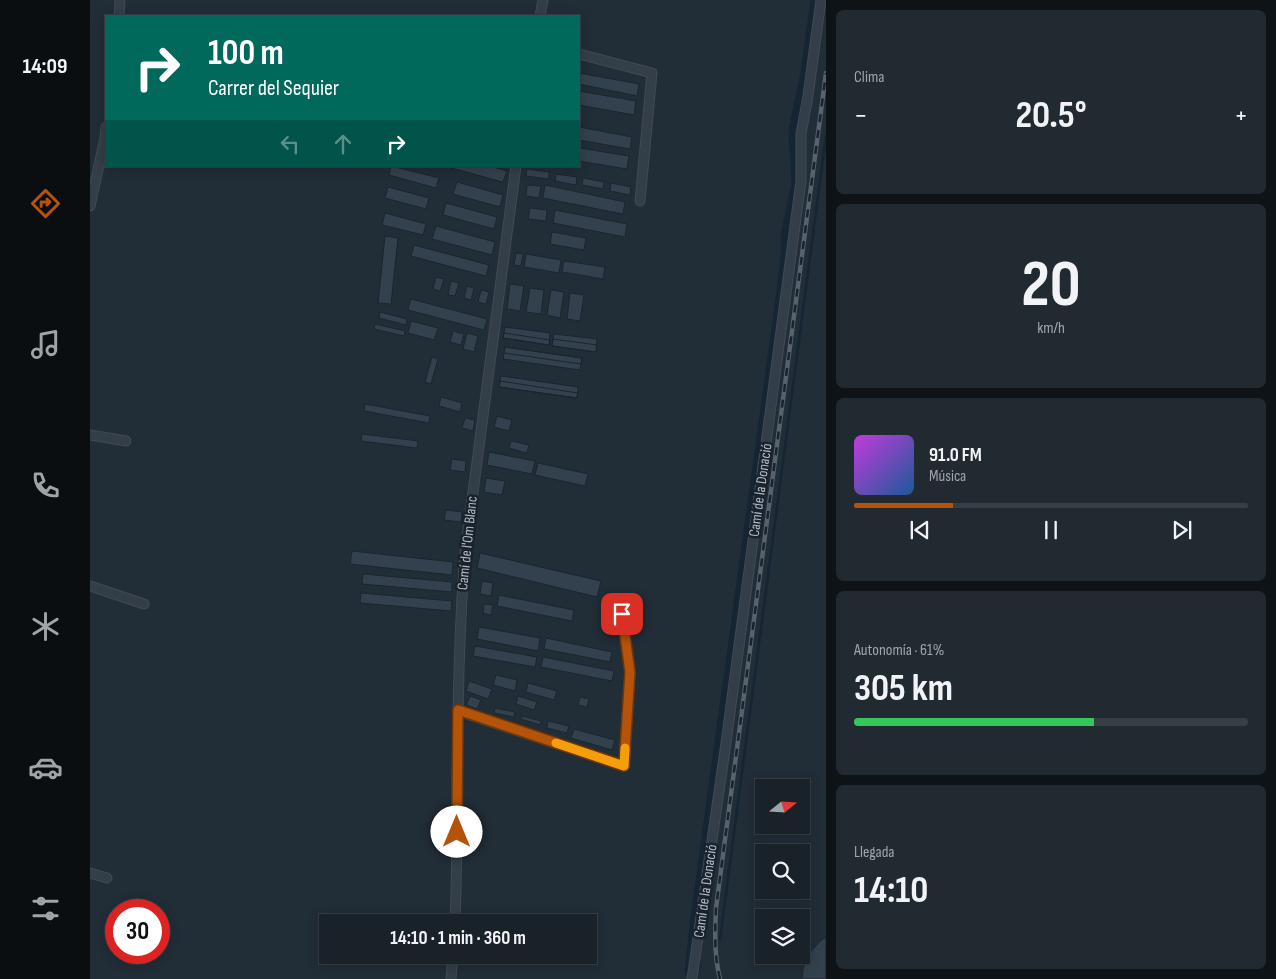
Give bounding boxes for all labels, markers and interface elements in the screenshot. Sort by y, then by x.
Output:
text: 100 m [208,32,284,75]
icon: right [125,35,190,100]
text: 14:09 [23,53,67,80]
text: Clima [854,68,884,87]
text: Carrer del Sequier [208,75,339,102]
text: 20.5° [1015,93,1087,138]
text: − [854,99,868,132]
text: + [1234,99,1248,132]
icon: left [276,130,304,158]
icon: ahead [329,130,357,158]
icon: right [382,130,410,158]
icon: directions [28,186,63,221]
text: 20 [1021,247,1081,325]
text: km/h [1037,319,1065,338]
icon: music [28,327,63,362]
street label: Camí de la Donació [745,442,776,538]
text: 91.0 FM [929,444,982,467]
text: Música [929,467,966,486]
icon: phone [28,468,63,503]
street label: Camí de l'Om Blanc [453,495,482,591]
icon: previous [906,516,934,544]
icon: pause [1037,516,1065,544]
icon: next [1168,516,1196,544]
pin [601,593,643,635]
icon: arrive [608,600,636,628]
icon: climate [28,609,63,644]
text: Autonomía · 61% [854,641,944,660]
text: 305 km [854,666,953,711]
icon: car [28,750,63,785]
north arrow [755,779,810,834]
map controls [755,779,810,964]
position arrow [430,805,482,857]
street label: Camí de la Donació [690,843,721,939]
text: Llegada [854,843,895,862]
button: search [755,844,810,899]
text: 14:10 [854,868,928,913]
icon: filters [28,891,63,926]
speed limit sign: 30 [105,899,170,964]
button: layers [755,909,810,964]
text: 14:10 · 1 min · 360 m [390,927,526,950]

